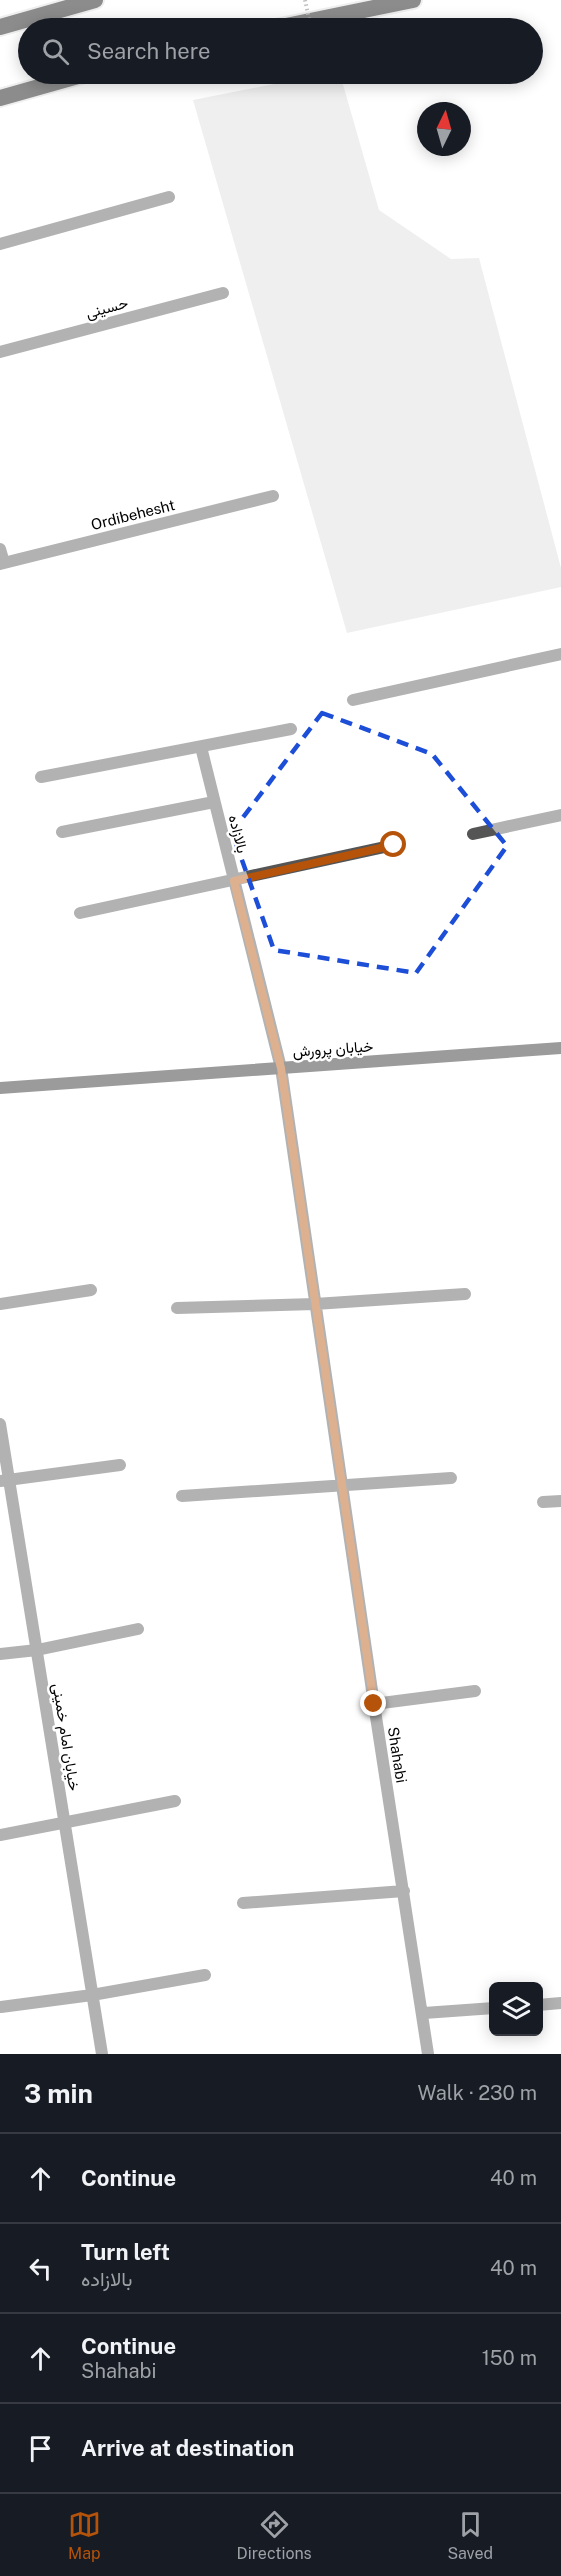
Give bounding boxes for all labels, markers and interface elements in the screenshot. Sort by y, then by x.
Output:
search box [18,18,543,84]
icon: search [39,35,72,68]
text: Search here [87,38,211,64]
north arrow [417,102,471,156]
street label: حسینی [84,294,130,323]
street label: Ordibehesht [89,496,177,533]
street label: بالازاده [225,813,251,855]
route start [380,831,406,857]
street label: خیابان پرورش [292,1037,374,1062]
street label: خیابان امام خمینی [48,1682,83,1792]
route end [360,1690,386,1716]
street label: Shahabi [385,1726,410,1784]
map controls [489,1982,543,2036]
button: layers [489,1982,543,2036]
text: 3 min [24,2078,93,2109]
text: Walk · 230 m [418,2081,537,2105]
icon: ahead [24,2162,57,2195]
text: Continue [81,2165,176,2191]
text: 40 m [490,2166,537,2190]
text: Turn left [81,2239,170,2265]
icon: left [24,2252,57,2285]
text: 40 m [490,2256,537,2280]
text: بالازاده [81,2267,133,2291]
text: Continue [81,2333,176,2359]
icon: ahead [24,2342,57,2375]
text: 150 m [482,2346,537,2370]
text: Shahabi [81,2359,156,2383]
icon: arrive [24,2432,57,2465]
text: Arrive at destination [81,2435,294,2461]
tab: Map [68,2508,101,2563]
tab: Directions [237,2508,312,2563]
tab: Saved [447,2508,493,2563]

